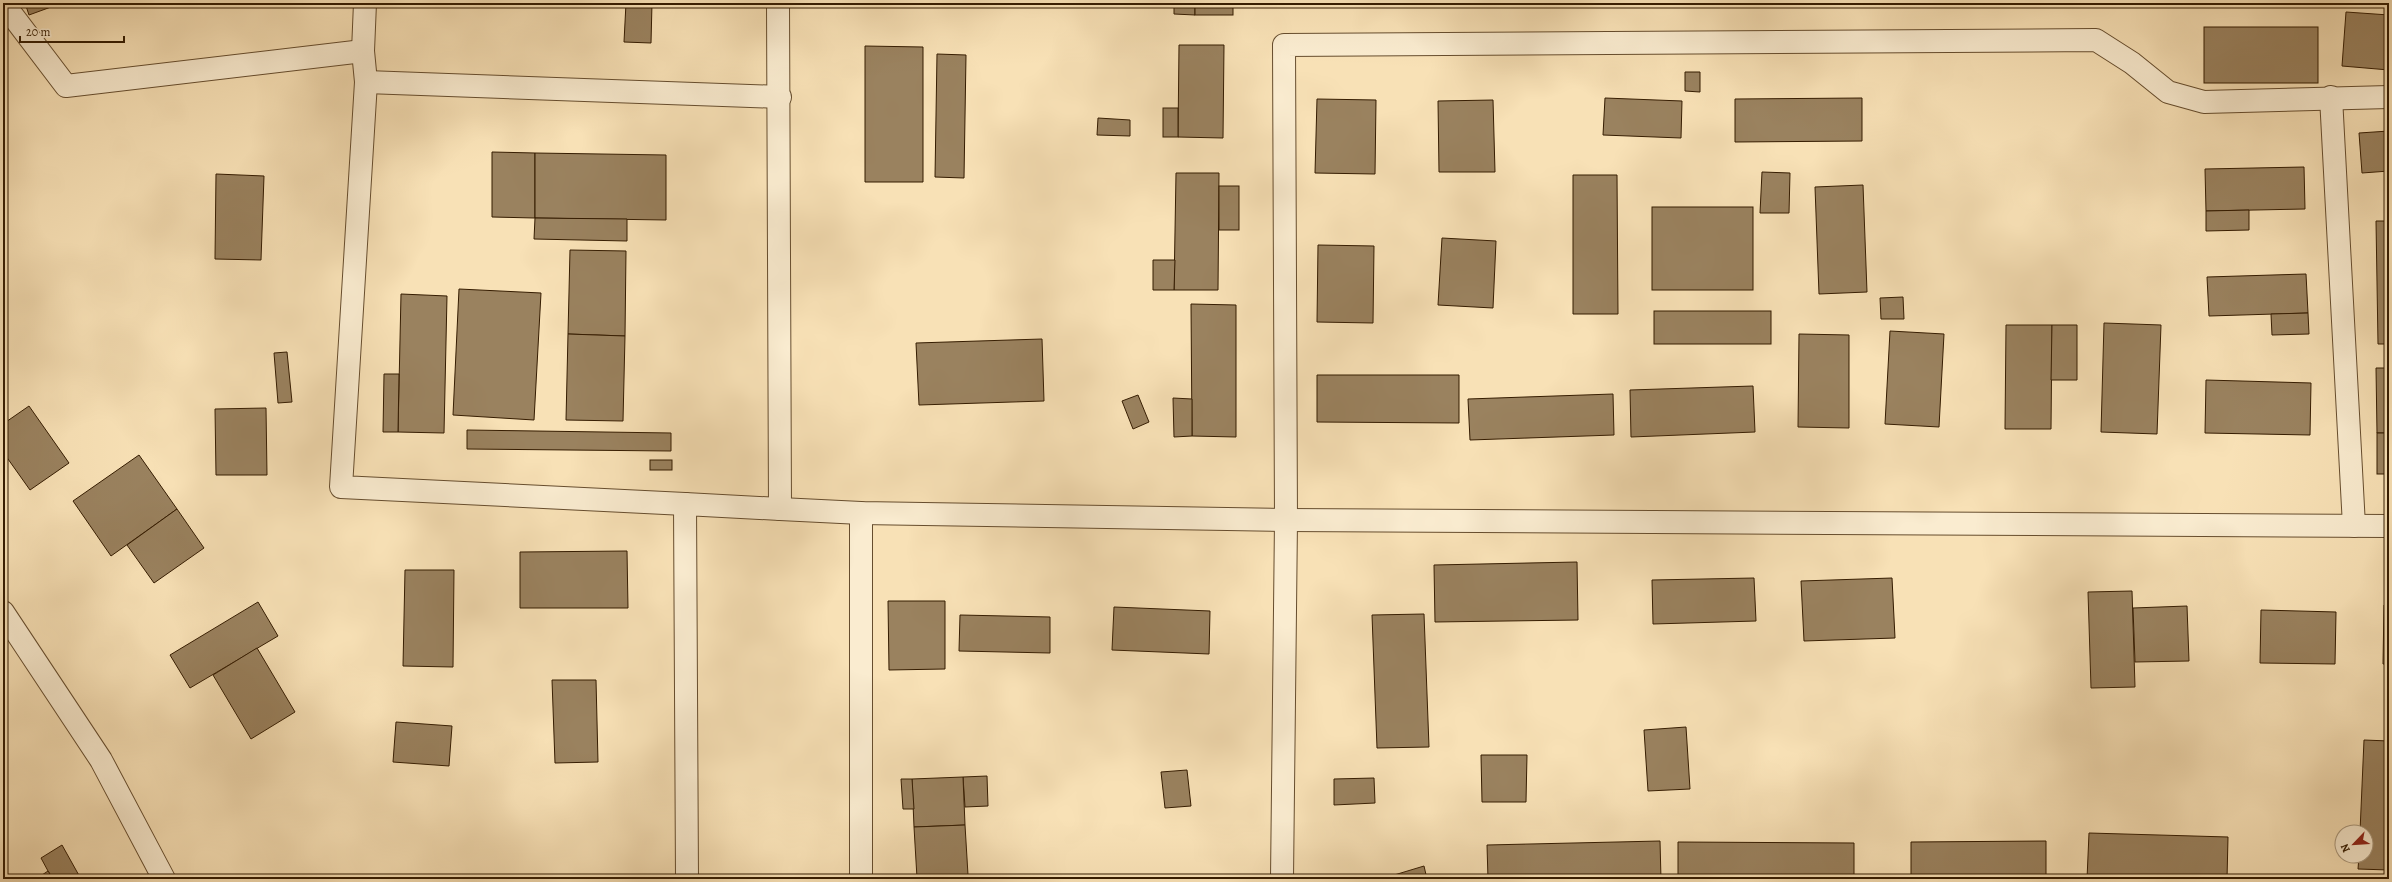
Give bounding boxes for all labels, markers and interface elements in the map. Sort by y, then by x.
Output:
scale bar [20,18,124,44]
text: 20 m [26,24,50,40]
north arrow [2334,824,2374,864]
text: N [2337,841,2354,855]

